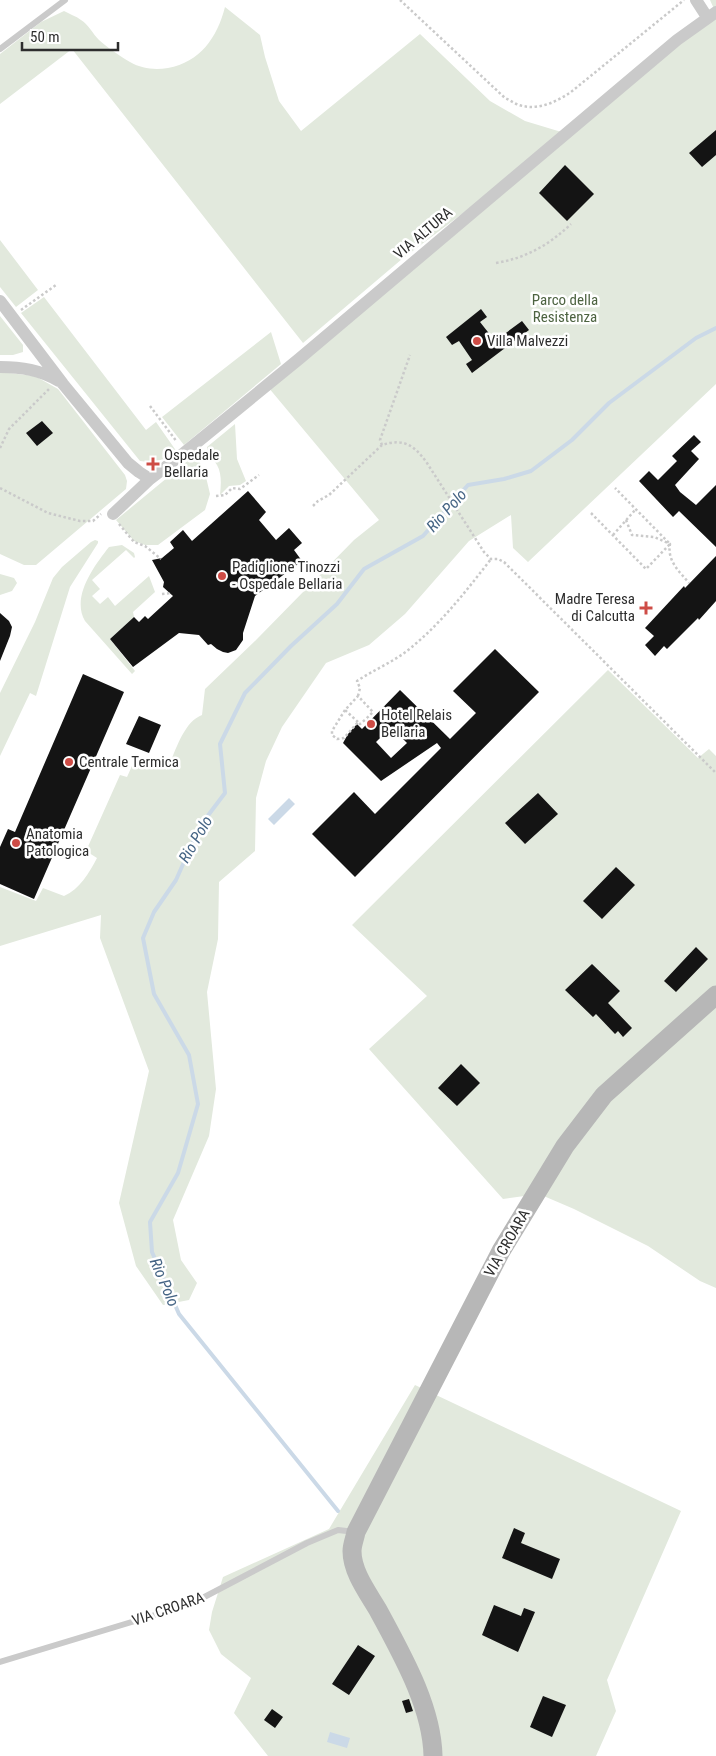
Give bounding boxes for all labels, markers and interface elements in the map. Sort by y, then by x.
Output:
scale bar [22,20,119,52]
text: 50 m [30,28,60,46]
street label: VIA ALTURA [390,203,456,263]
park label: Parco della Resistenza [532,291,598,326]
place label: Villa Malvezzi [487,332,568,350]
marker: Villa Malvezzi [471,335,483,347]
place label: Ospedale Bellaria [164,446,219,481]
marker: Ospedale Bellaria [146,457,160,471]
water label: Rio Polo [422,485,471,536]
place label: Padiglione Tinozzi - Ospedale Bellaria [232,558,342,593]
marker: Padiglione Tinozzi - Ospedale Bellaria [216,570,228,582]
place label: Madre Teresa di Calcutta [555,590,635,625]
marker: Madre Teresa di Calcutta [639,601,653,615]
place label: Hotel Relais Bellaria [381,706,452,741]
marker: Hotel Relais Bellaria [365,718,377,730]
place label: Centrale Termica [79,753,179,771]
marker: Centrale Termica [63,756,75,768]
water label: Rio Polo [174,812,216,866]
place label: Anatomia Patologica [26,825,89,860]
marker: Anatomia Patologica [10,837,22,849]
street label: VIA CROARA [480,1206,534,1280]
water label: Rio Polo [146,1255,183,1310]
street label: VIA CROARA [130,1588,207,1630]

